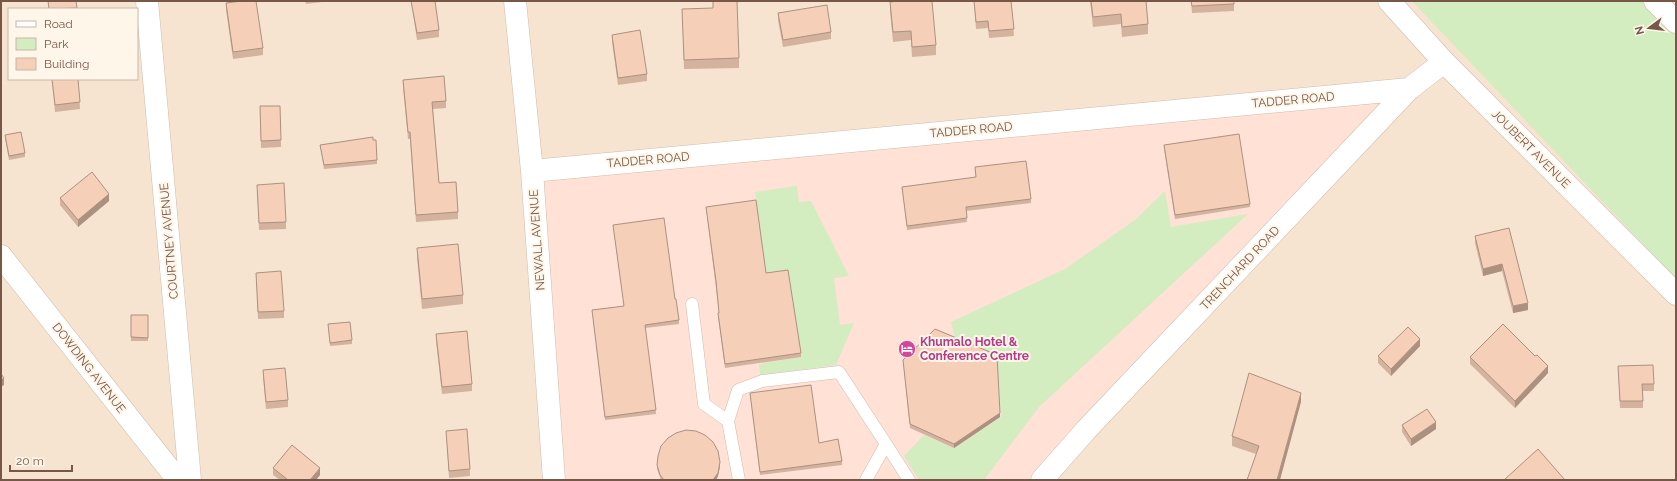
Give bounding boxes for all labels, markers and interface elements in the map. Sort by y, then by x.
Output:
legend [8,8,138,80]
north arrow [1629,8,1669,48]
text: Road [44,17,73,31]
text: N [1632,25,1647,36]
text: Park [44,37,69,51]
text: Building [44,57,90,71]
street label: TADDER ROAD [1251,89,1335,111]
street label: JOUBERT AVENUE [1489,107,1573,191]
street label: TADDER ROAD [929,119,1013,141]
street label: TADDER ROAD [606,149,690,171]
street label: COURTNEY AVENUE [157,182,181,300]
street label: NEWALL AVENUE [526,189,548,291]
street label: TRENCHARD ROAD [1197,223,1283,313]
street label: DOWDING AVENUE [49,320,129,416]
place label: Khumalo Hotel & Conference Centre [920,335,1029,363]
hotel icon: Khumalo Hotel & Conference Centre [897,339,917,359]
scale bar [10,447,72,473]
text: 20 m [16,454,44,468]

